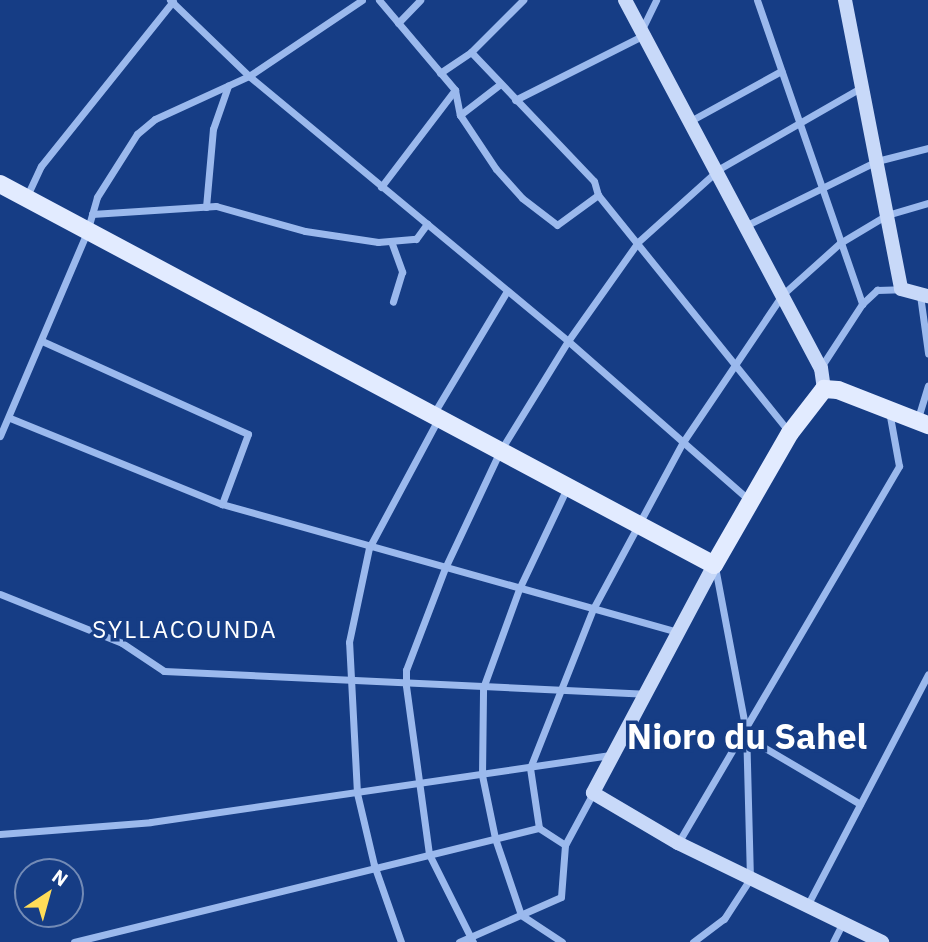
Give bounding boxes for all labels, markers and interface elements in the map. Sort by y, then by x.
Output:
district label: SYLLACOUNDA [94,616,276,644]
district label: Nioro du Sahel [627,715,867,757]
north arrow [14,858,84,928]
text: N [48,864,73,891]

